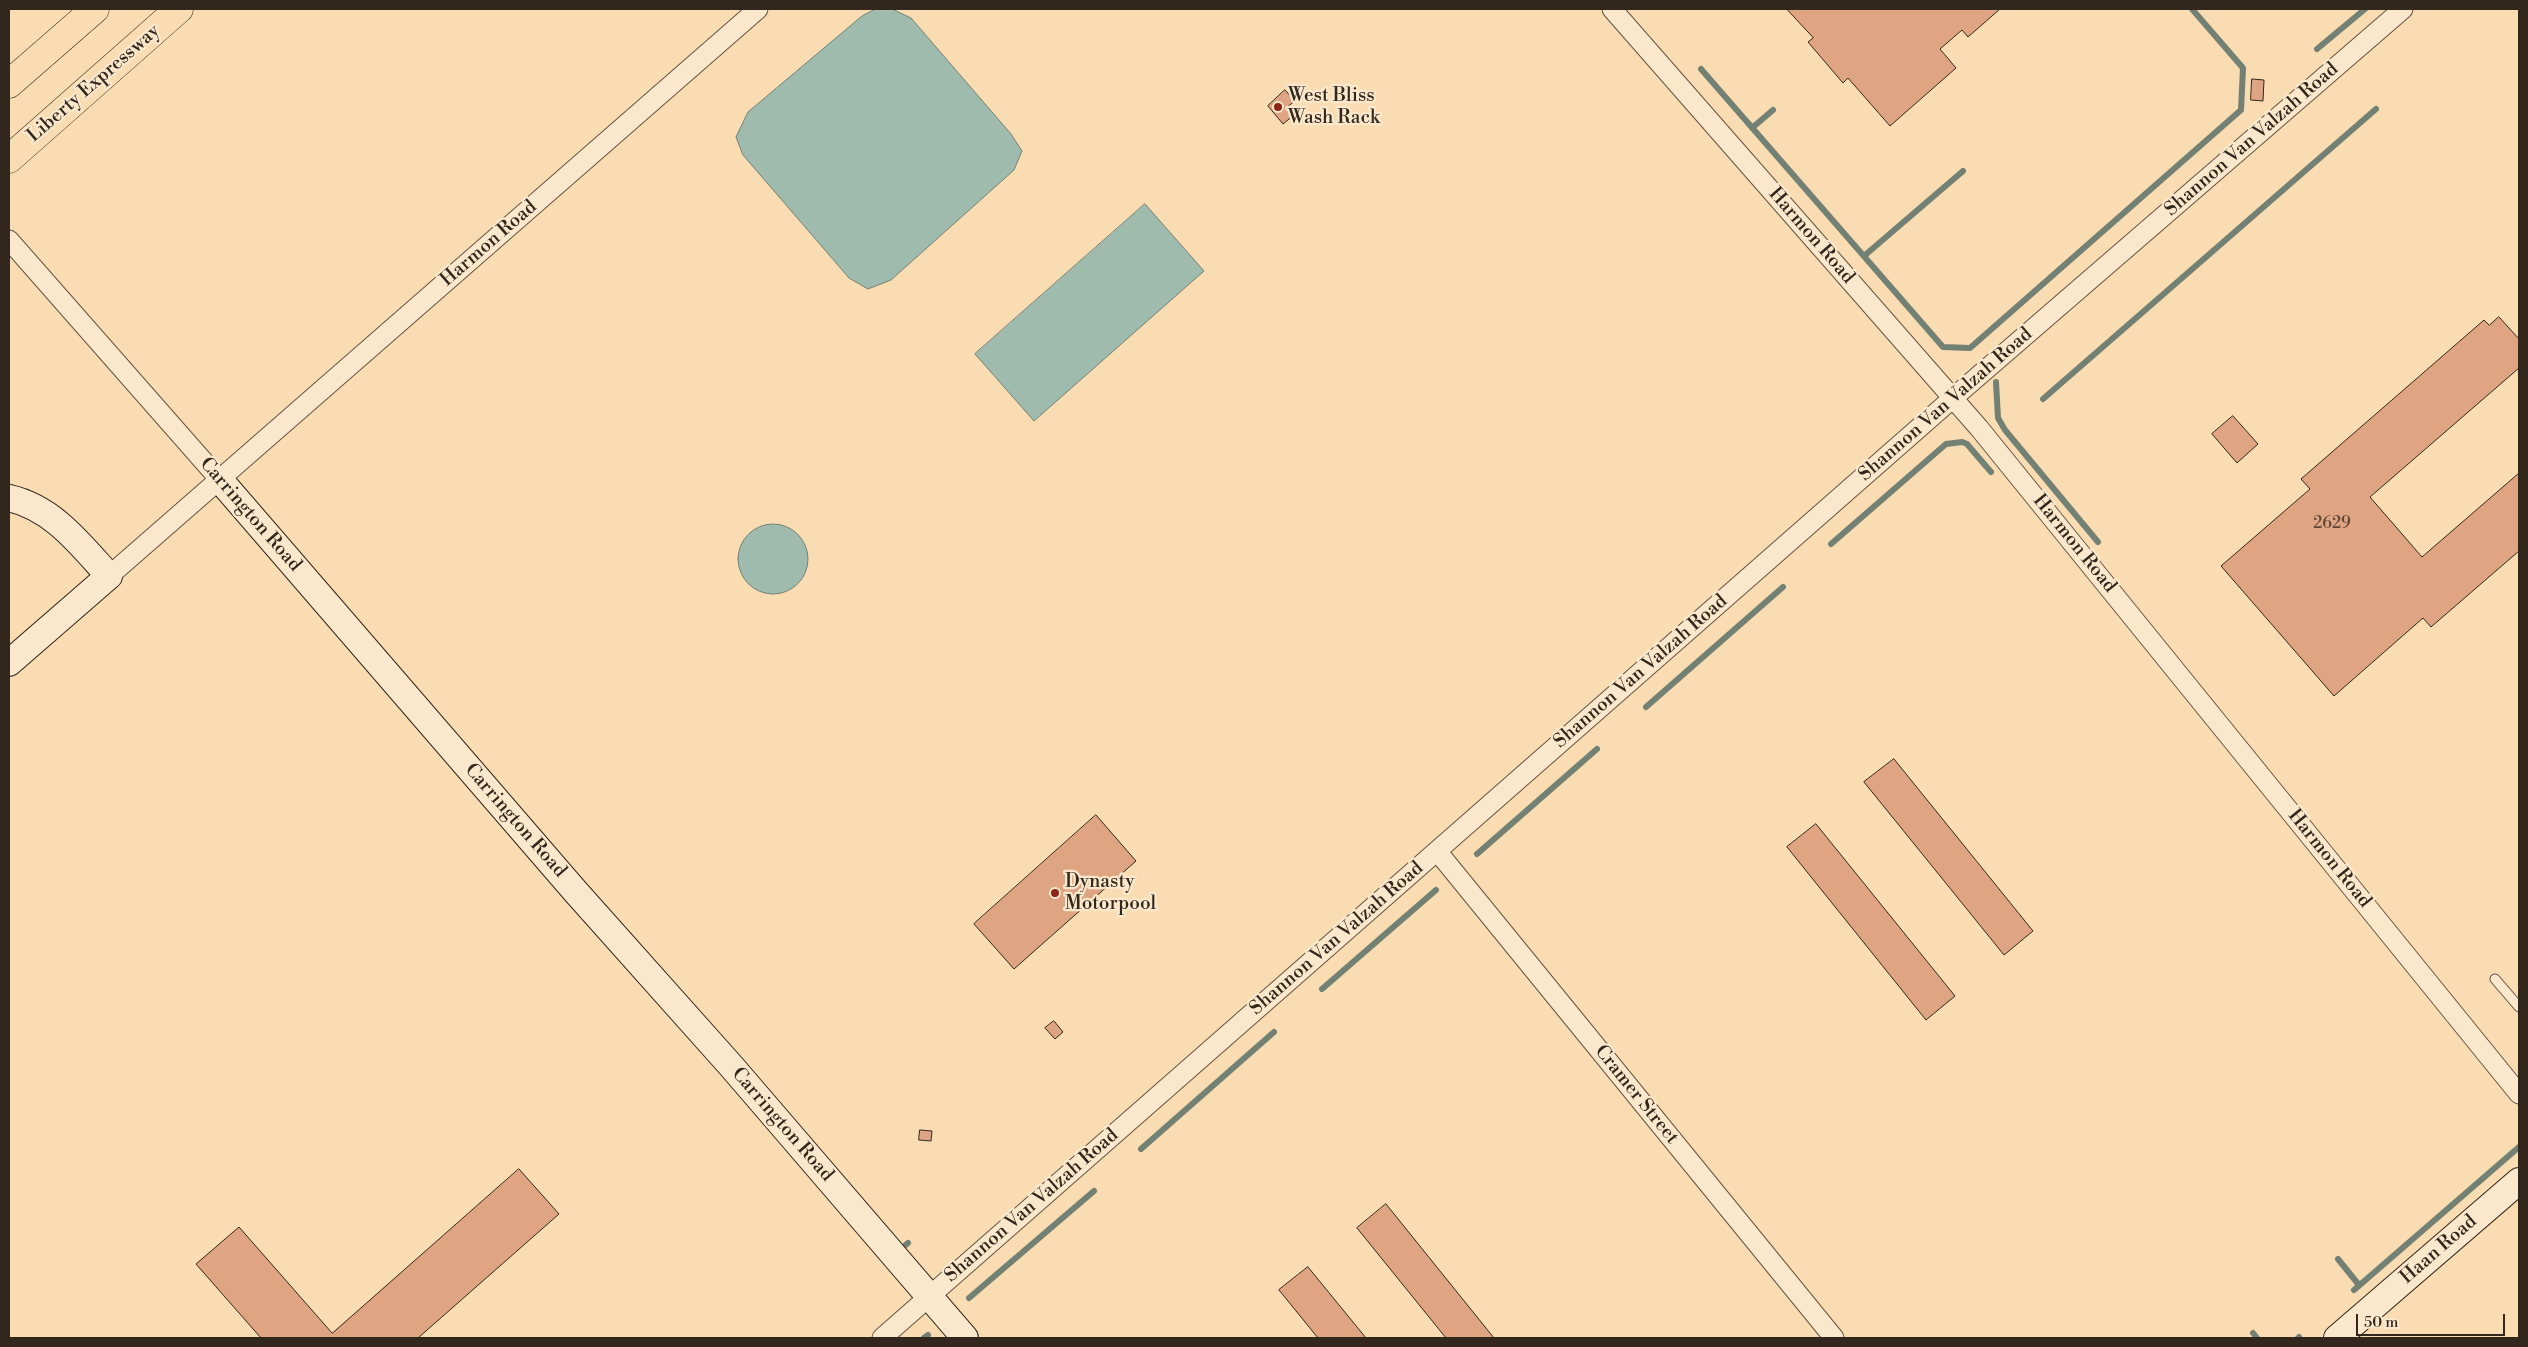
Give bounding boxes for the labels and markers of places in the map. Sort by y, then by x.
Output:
place label: West Bliss Wash Rack [1288,85,1380,129]
marker: West Bliss Wash Rack [1272,101,1284,113]
place label: Dynasty Motorpool [1065,871,1156,915]
marker: Dynasty Motorpool [1049,887,1061,899]

